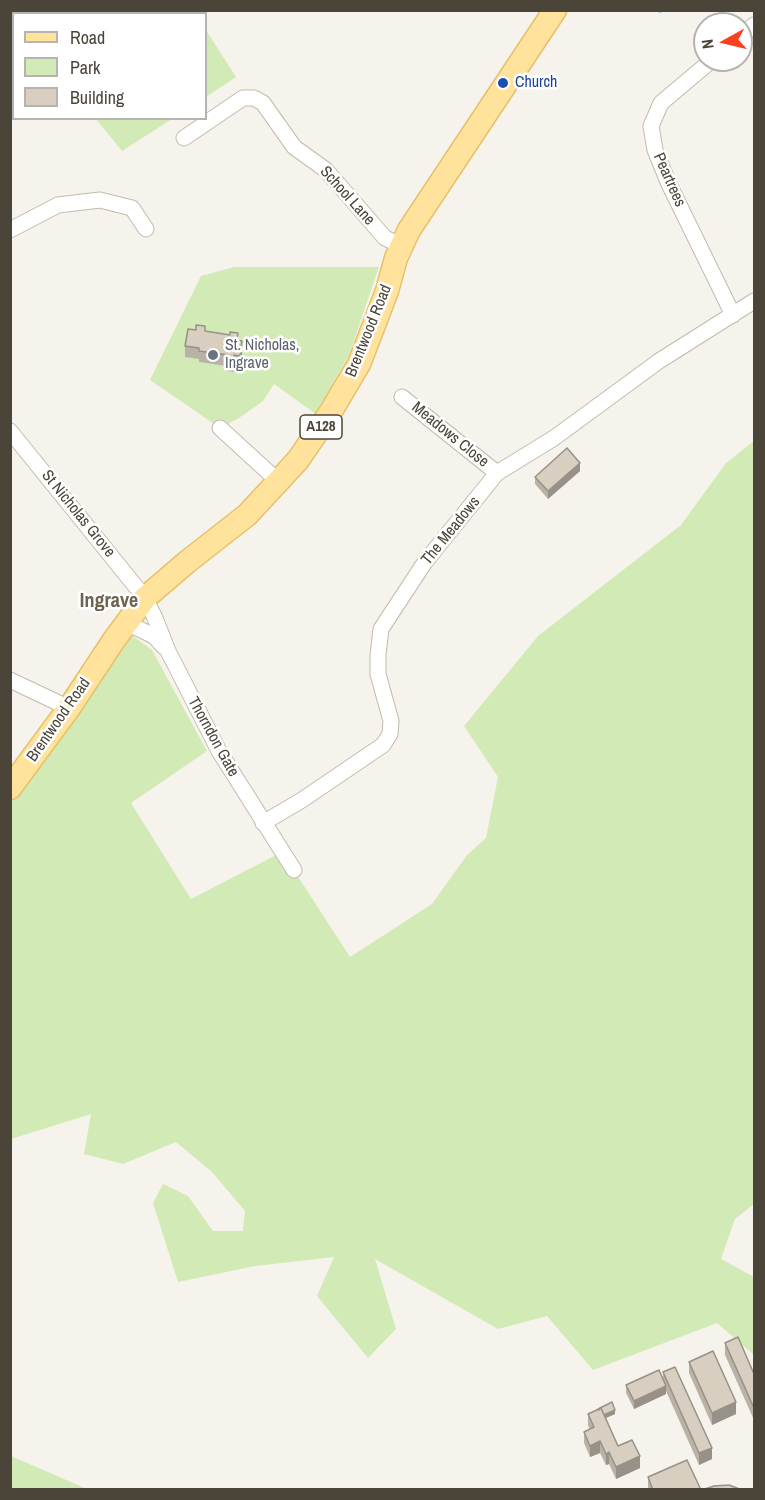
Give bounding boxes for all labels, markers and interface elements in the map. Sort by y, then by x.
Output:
legend [12,12,207,120]
north arrow [693,12,753,72]
text: Road [70,25,105,50]
text: N [696,38,719,50]
text: Park [70,55,100,80]
place label: Church [515,73,557,93]
marker: Church [496,76,510,90]
text: Building [70,85,124,110]
street label: Peartrees [649,150,689,210]
street label: School Lane [315,162,379,230]
street label: Brentwood Road [342,282,396,380]
place label: St. Nicholas, Ingrave [225,336,299,374]
marker: St. Nicholas, Ingrave [206,348,220,362]
street label: Meadows Close [408,398,492,472]
road number: A128 [300,415,342,439]
street label: St Nicholas Grove [37,467,119,561]
street label: The Meadows [418,493,484,569]
district label: Ingrave [80,590,138,614]
street label: Brentwood Road [23,674,95,766]
street label: Thorndon Gate [183,694,243,780]

